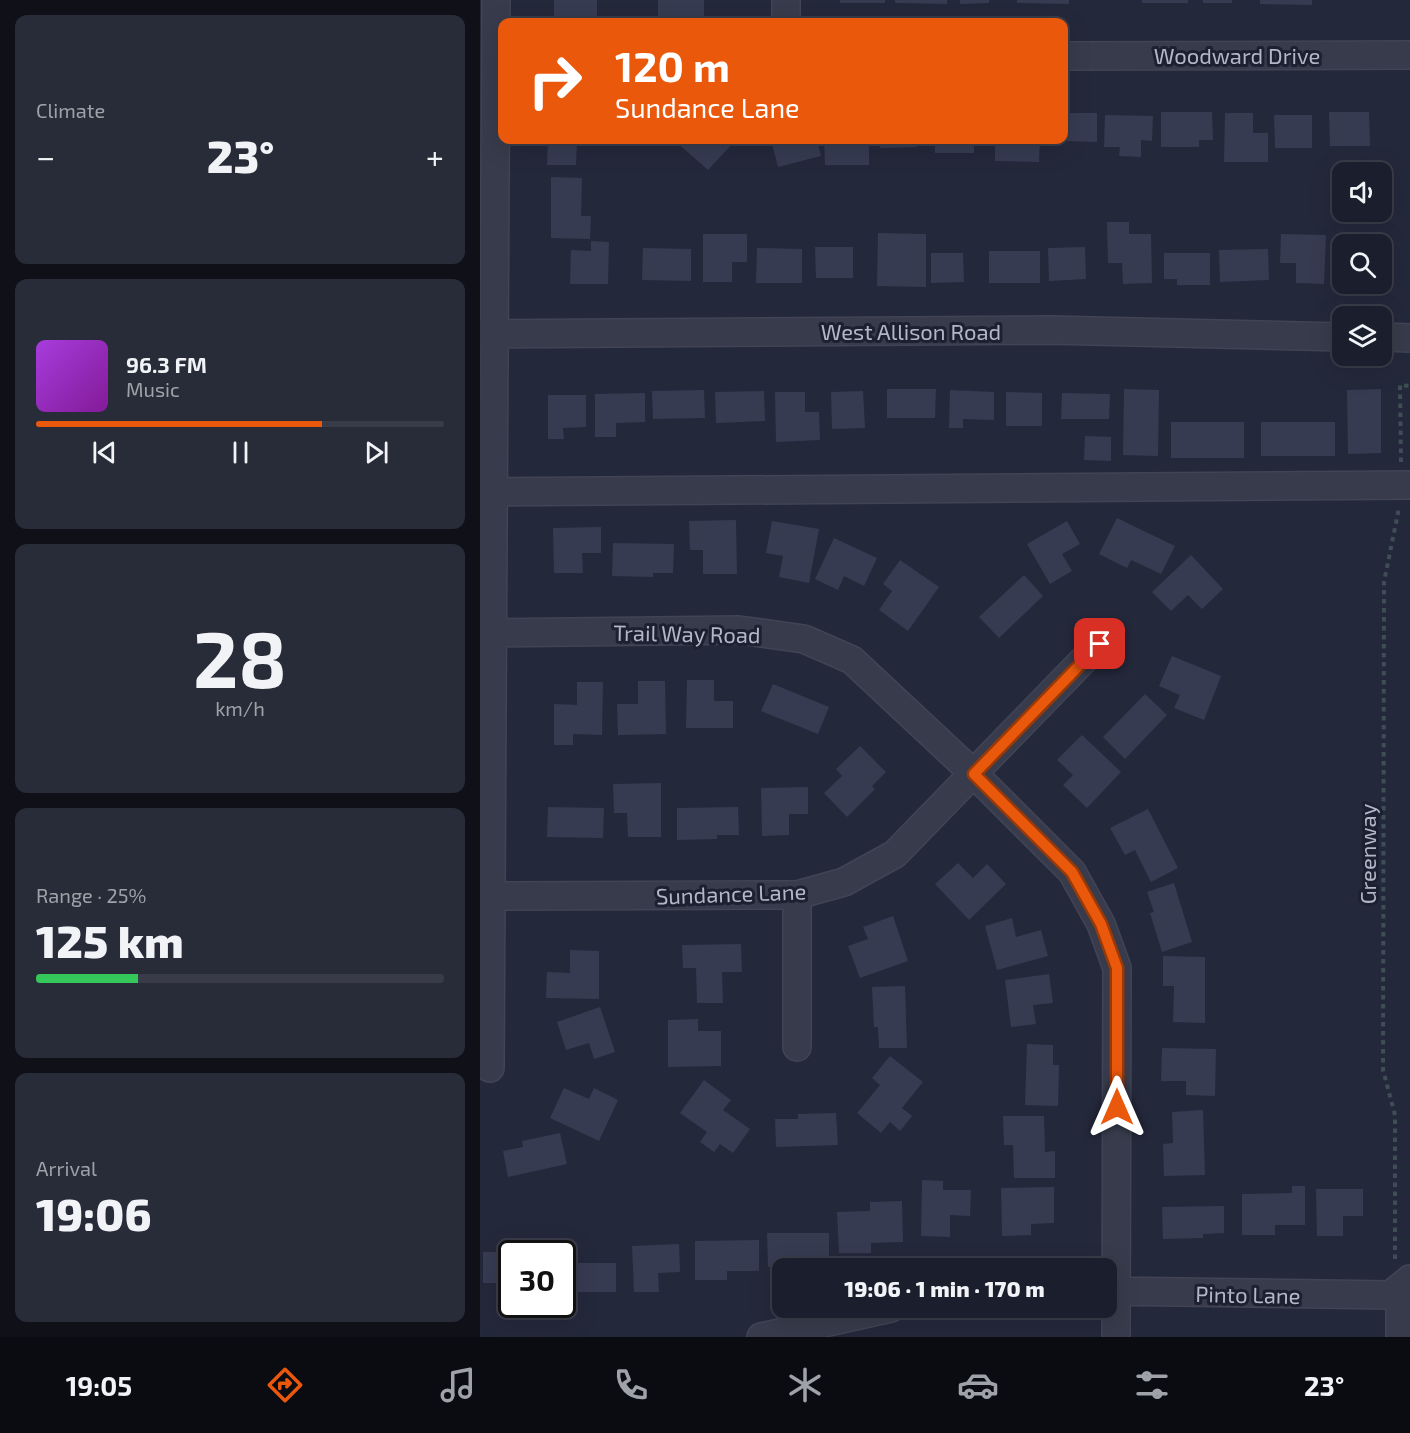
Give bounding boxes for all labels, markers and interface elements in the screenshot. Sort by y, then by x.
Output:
text: 120 m [615,40,730,90]
icon: right [516,42,594,120]
street label: Woodward Drive [1154,42,1320,68]
text: Sundance Lane [615,91,800,123]
text: Climate [36,98,105,122]
text: 23° [207,128,274,182]
text: − [36,136,55,176]
text: + [426,136,444,176]
map controls [1332,162,1392,366]
button: sound [1332,162,1392,222]
button: search [1332,234,1392,294]
button: layers [1332,306,1392,366]
street label: West Allison Road [821,318,1001,344]
text: 96.3 FM [126,351,207,377]
text: Music [126,377,180,401]
icon: previous [88,436,121,469]
icon: pause [224,436,257,469]
icon: next [360,436,393,469]
text: 28 [193,610,287,704]
pin [1074,618,1125,669]
street label: Trail Way Road [613,619,761,647]
icon: arrive [1083,627,1116,660]
text: km/h [215,696,265,720]
street label: Greenway [1354,803,1380,904]
street label: Sundance Lane [655,877,807,909]
text: Range · 25% [36,883,146,907]
text: 125 km [36,913,184,967]
position arrow [1085,1075,1149,1139]
text: Arrival [36,1156,97,1180]
text: 19:06 [36,1186,151,1240]
speed limit sign: 30 [498,1240,576,1318]
text: 19:06 · 1 min · 170 m [844,1275,1045,1301]
street label: Pinto Lane [1195,1280,1301,1308]
icon: directions [264,1364,306,1406]
icon: music [437,1364,479,1406]
icon: phone [610,1364,652,1406]
icon: climate [784,1364,826,1406]
icon: car [957,1364,999,1406]
icon: filters [1131,1364,1173,1406]
text: 19:05 [66,1369,132,1401]
text: 23° [1304,1369,1344,1401]

